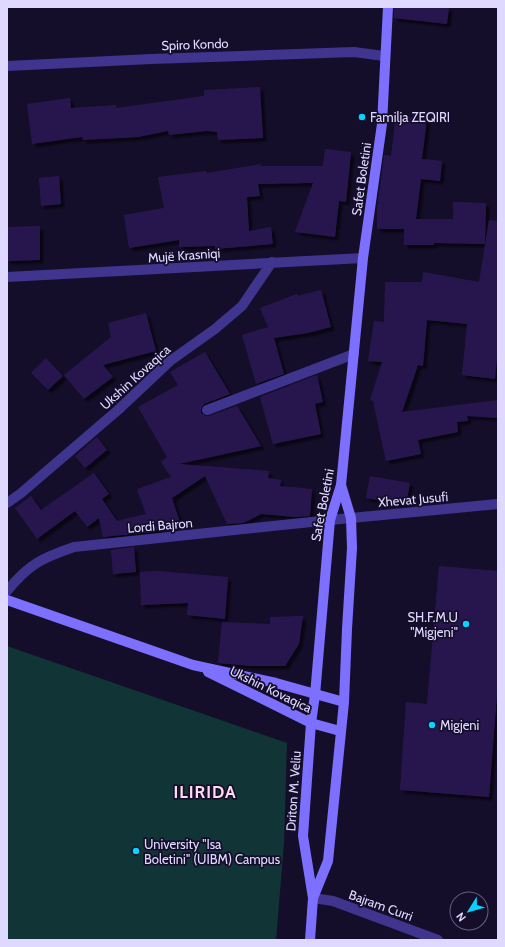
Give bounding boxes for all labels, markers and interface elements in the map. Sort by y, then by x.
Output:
street label: Spiro Kondo [161,35,229,53]
place label: Familja ZEQIRI [370,109,450,126]
marker: Familja ZEQIRI [357,112,367,122]
street label: Safet Boletini [348,141,374,217]
street label: Mujë Krasniqi [147,244,221,267]
street label: Ukshin Kovaqica [97,341,174,413]
street label: Safet Boletini [307,467,337,543]
street label: Xhevat Jusufi [377,488,449,510]
street label: Lordi Bajron [127,514,193,537]
place label: SH.F.M.U "Migjeni" [407,609,458,641]
marker: SH.F.M.U "Migjeni" [461,619,471,629]
street label: Ukshin Kovaqica [227,662,315,716]
place label: Migjeni [440,717,479,734]
marker: Migjeni [427,720,437,730]
street label: Driton M. Veliu [282,750,304,832]
district label: ILIRIDA [173,782,237,802]
place label: University "Isa Boletini" (UIBM) Campus [144,836,281,867]
marker: University "Isa Boletini" (UIBM) Campus [131,846,141,856]
street label: Bajram Curri [346,886,415,925]
north arrow [449,891,489,931]
text: N [453,910,469,924]

